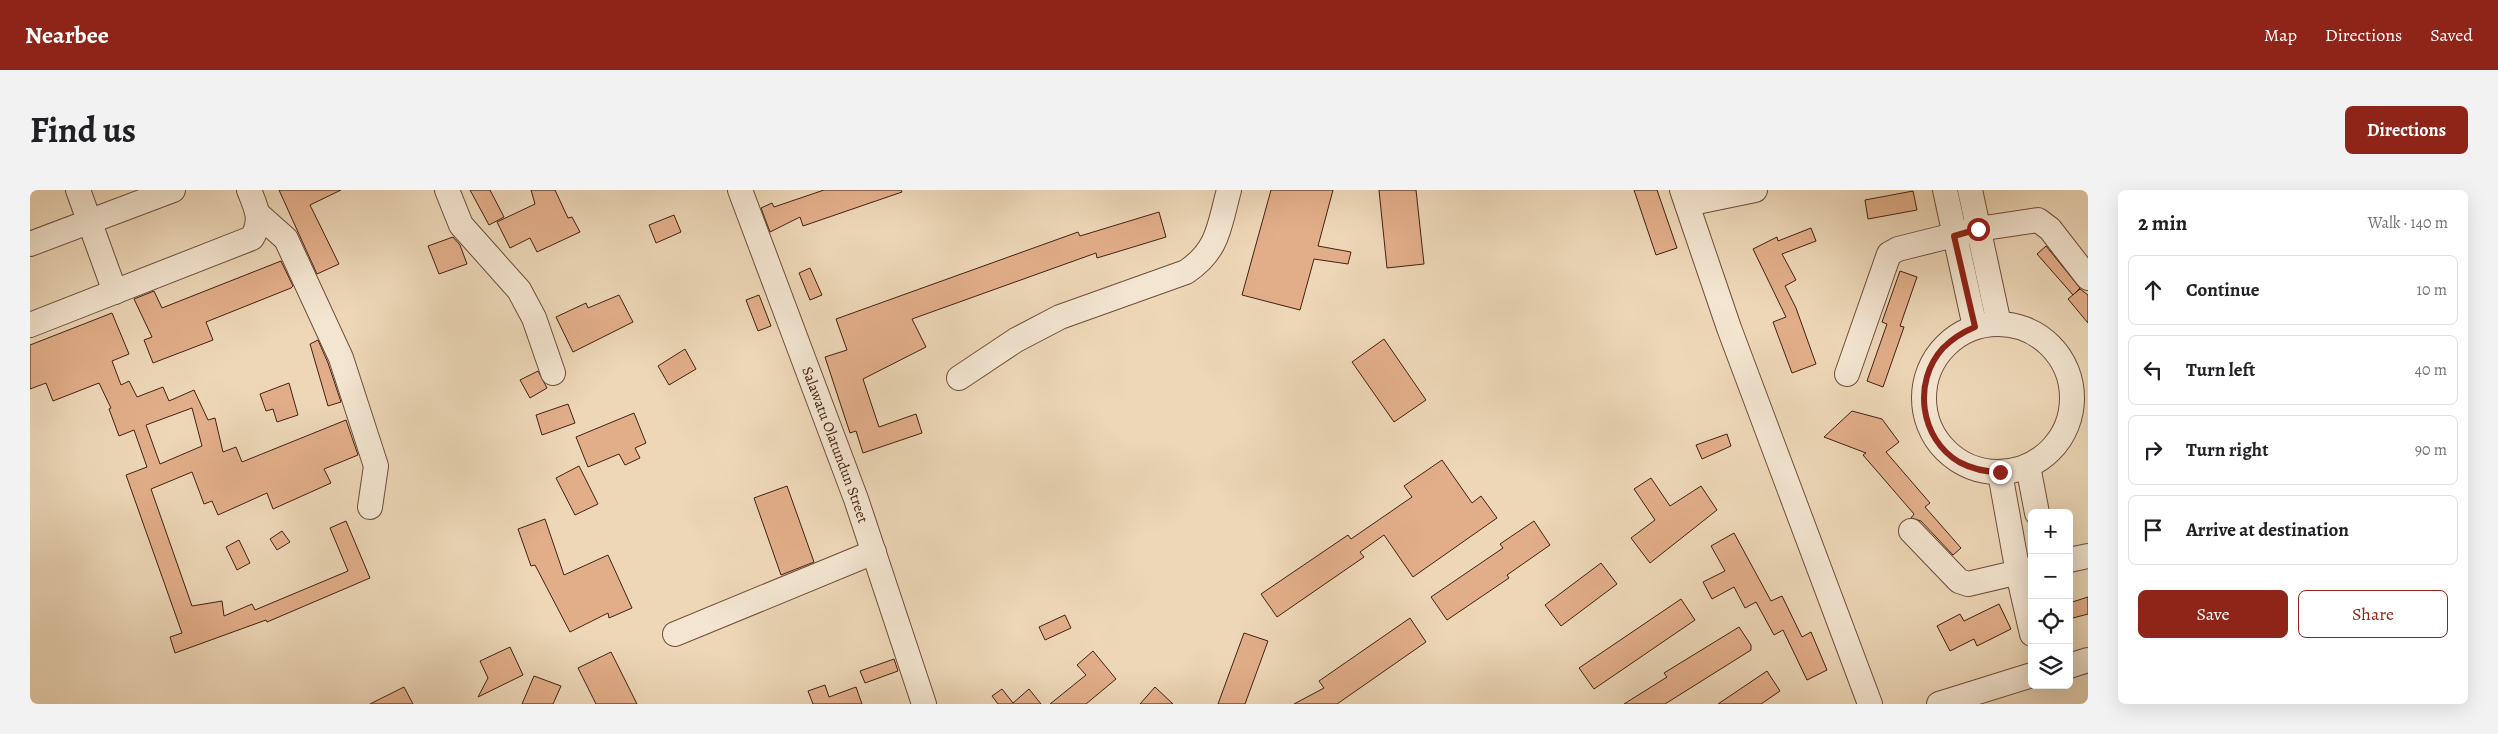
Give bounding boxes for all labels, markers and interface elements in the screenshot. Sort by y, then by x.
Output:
text: Nearbee [25,19,109,51]
text: Map [2264,23,2297,47]
text: Directions [2325,23,2402,47]
text: Saved [2430,23,2473,47]
text: Find us [30,106,136,154]
button: Directions [2345,106,2468,154]
text: 2 min [2138,209,2187,237]
text: Walk · 140 m [2368,212,2448,234]
route start [1967,218,1990,241]
icon: ahead [2139,276,2167,304]
text: Continue [2186,277,2260,303]
text: 10 m [2417,279,2447,301]
icon: left [2139,356,2167,384]
text: Turn left [2186,357,2255,383]
text: 40 m [2415,359,2447,381]
street label: Salawatu Olatundun Street [797,364,873,525]
icon: right [2139,436,2167,464]
text: Turn right [2186,437,2268,463]
text: 90 m [2415,439,2447,461]
route end [1989,461,2012,484]
map controls [2028,509,2073,689]
button: + [2028,509,2073,554]
icon: arrive [2139,516,2167,544]
text: Arrive at destination [2186,517,2349,543]
button: − [2028,554,2073,599]
button: Save [2138,590,2288,638]
button: Share [2298,590,2448,638]
button: locate [2028,599,2073,644]
button: layers [2028,644,2073,689]

